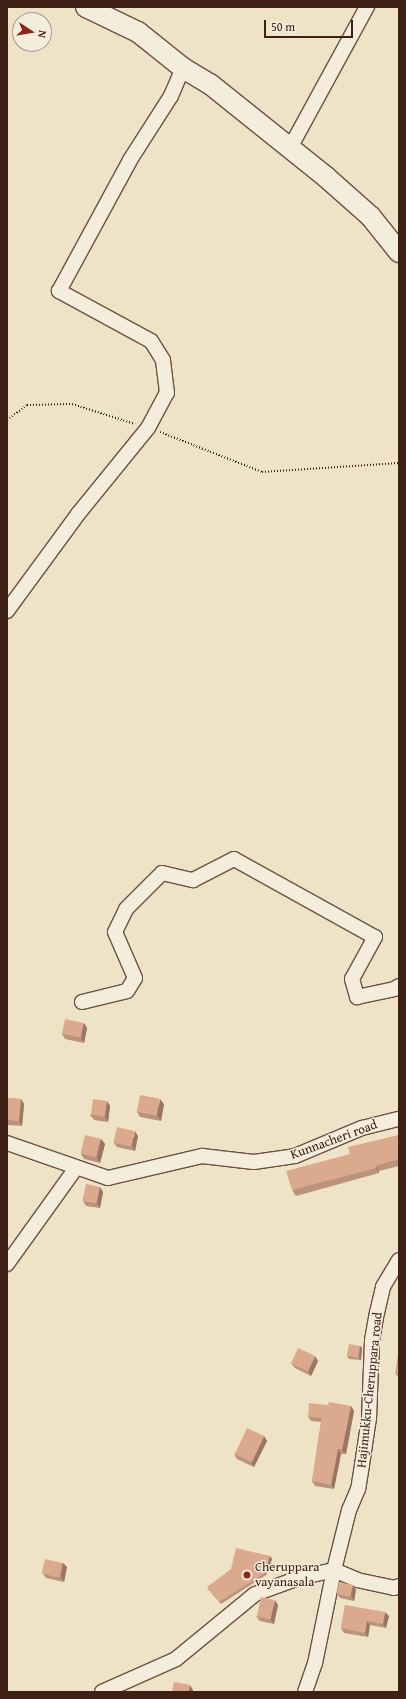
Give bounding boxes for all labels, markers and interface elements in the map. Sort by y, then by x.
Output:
north arrow [12,12,52,52]
scale bar [266,12,355,38]
text: 50 m [271,18,295,35]
text: N [34,29,51,40]
street label: Kunnacheri road [288,1117,380,1163]
street label: Hajimukku-Cheruppara road [354,1311,386,1469]
place label: Cheruppara vayanasala [255,1560,319,1591]
marker: Cheruppara vayanasala [242,1570,252,1580]

